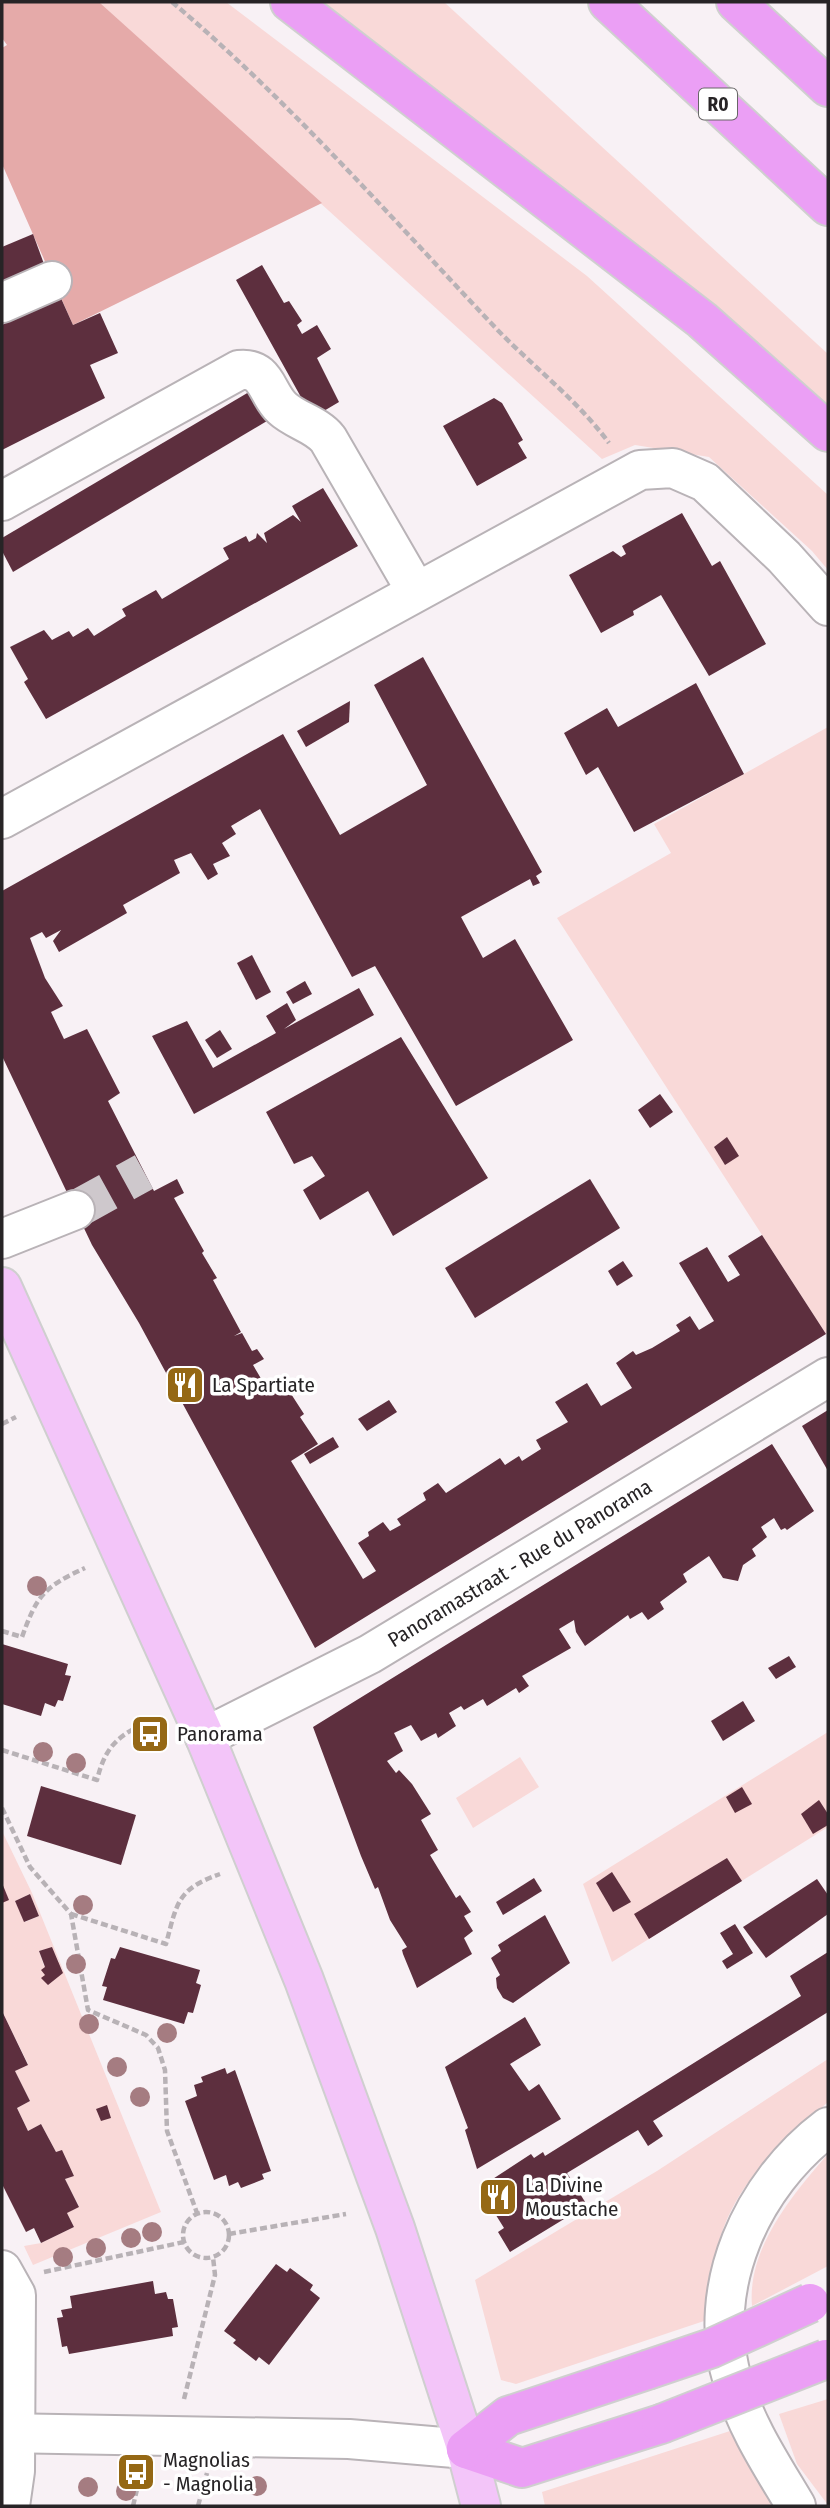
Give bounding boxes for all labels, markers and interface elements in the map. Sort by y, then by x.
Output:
road number: R0 [699,88,737,120]
restaurant icon: La Spartiate [164,1364,206,1406]
place label: La Spartiate [212,1372,315,1398]
street label: Panoramastraat - Rue du Panorama [383,1474,657,1653]
bus stop icon: Panorama [129,1713,171,1755]
place label: Panorama [177,1721,263,1747]
place label: La Divine Moustache [525,2172,618,2222]
restaurant icon: La Divine Moustache [477,2176,519,2218]
place label: Magnolias - Magnolia [163,2447,254,2497]
bus stop icon: Magnolias - Magnolia [115,2451,157,2493]

